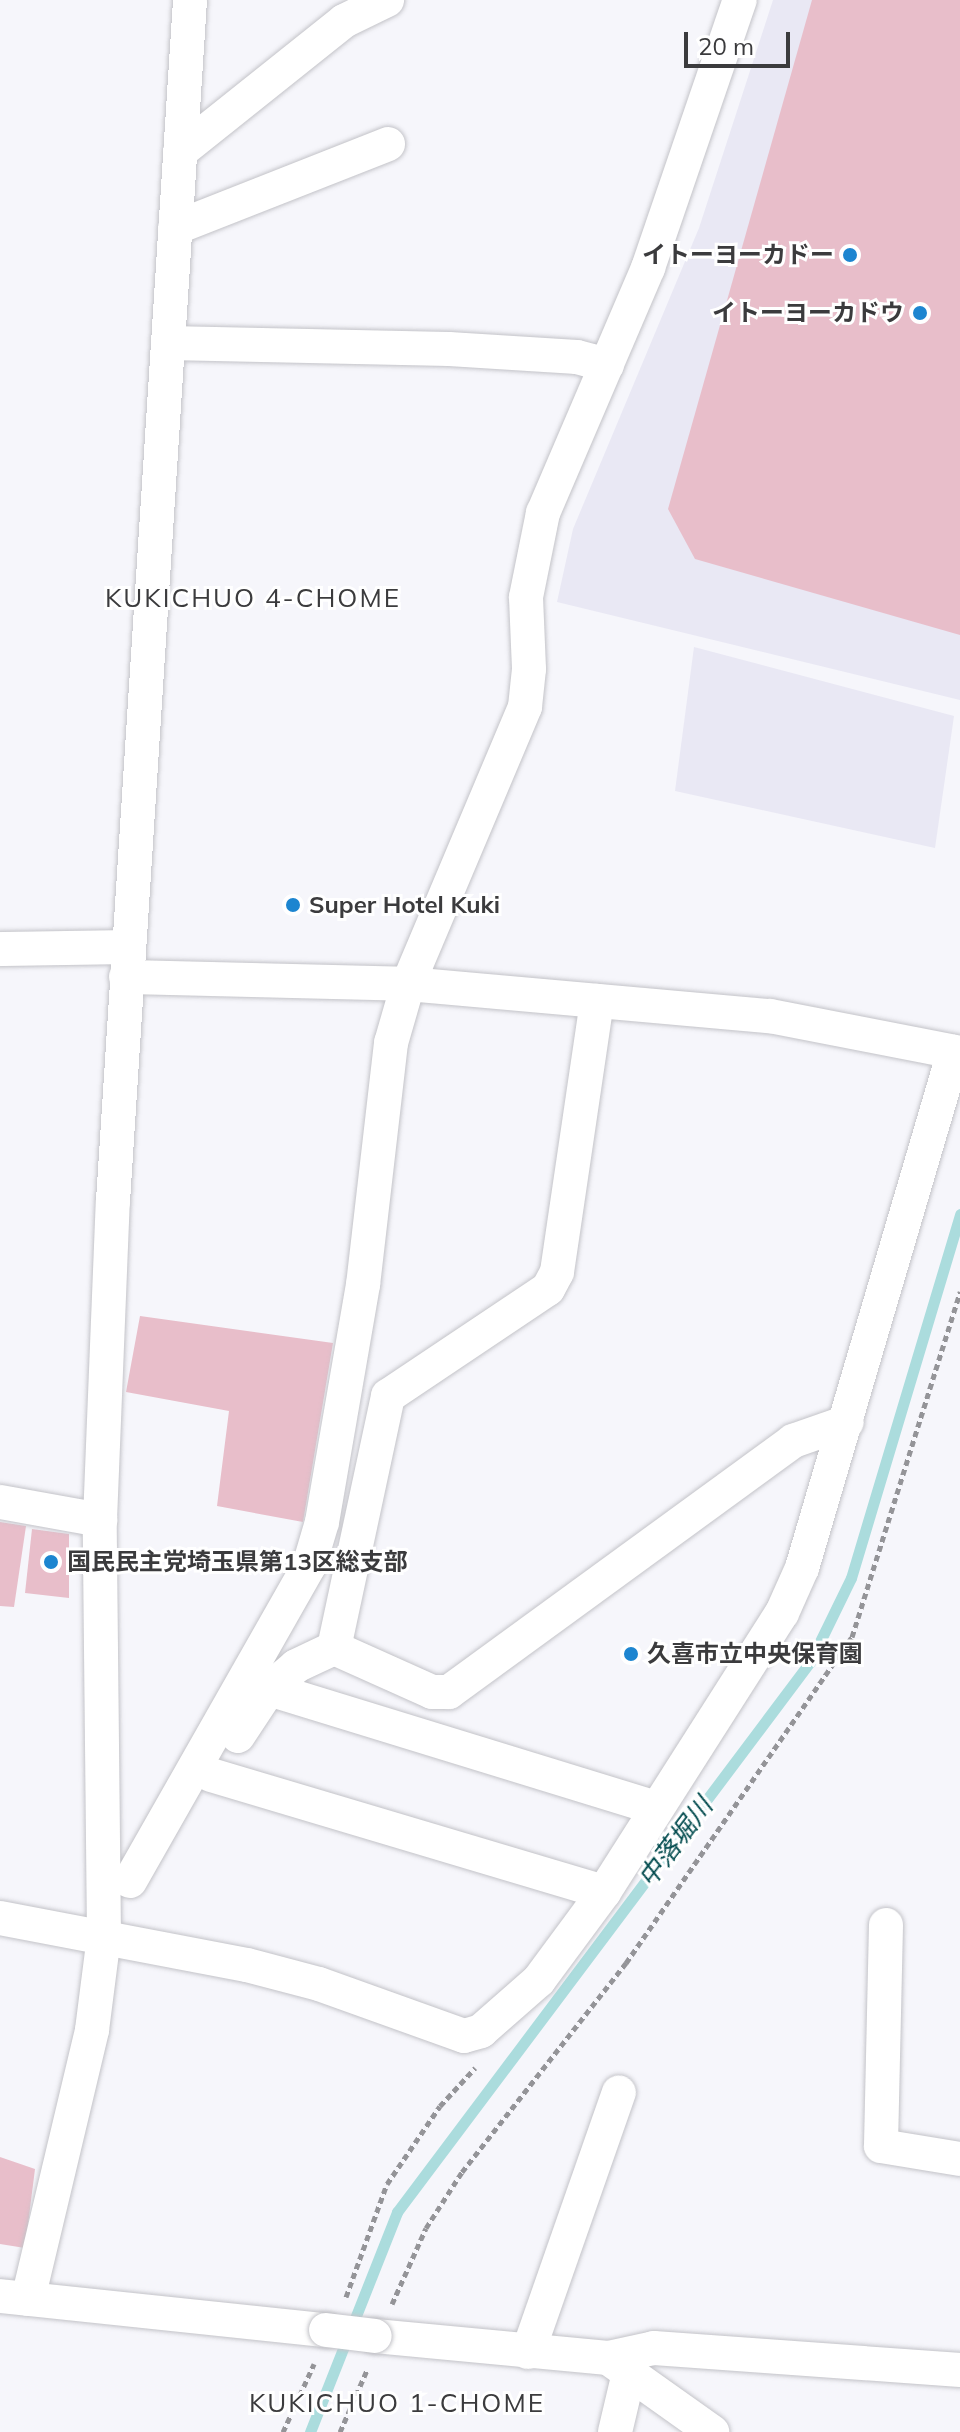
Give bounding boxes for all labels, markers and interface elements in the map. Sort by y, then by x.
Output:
scale bar [688,16,794,66]
text: 20 m [698,31,754,61]
place label: イトーヨーカドー [642,241,834,269]
marker: イトーヨーカドー [841,246,859,264]
place label: イトーヨーカドウ [712,299,904,327]
marker: イトーヨーカドウ [911,304,929,322]
district label: KUKICHUO 4-CHOME [105,582,401,614]
place label: Super Hotel Kuki [309,891,500,919]
marker: Super Hotel Kuki [284,896,302,914]
place label: 国民民主党埼玉県第13区総支部 [67,1548,408,1576]
marker: 国民民主党埼玉県第13区総支部 [42,1553,60,1571]
place label: 久喜市立中央保育園 [647,1640,863,1668]
marker: 久喜市立中央保育園 [622,1645,640,1663]
water label: 中落堀川 [631,1791,719,1893]
district label: KUKICHUO 1-CHOME [249,2387,545,2419]

